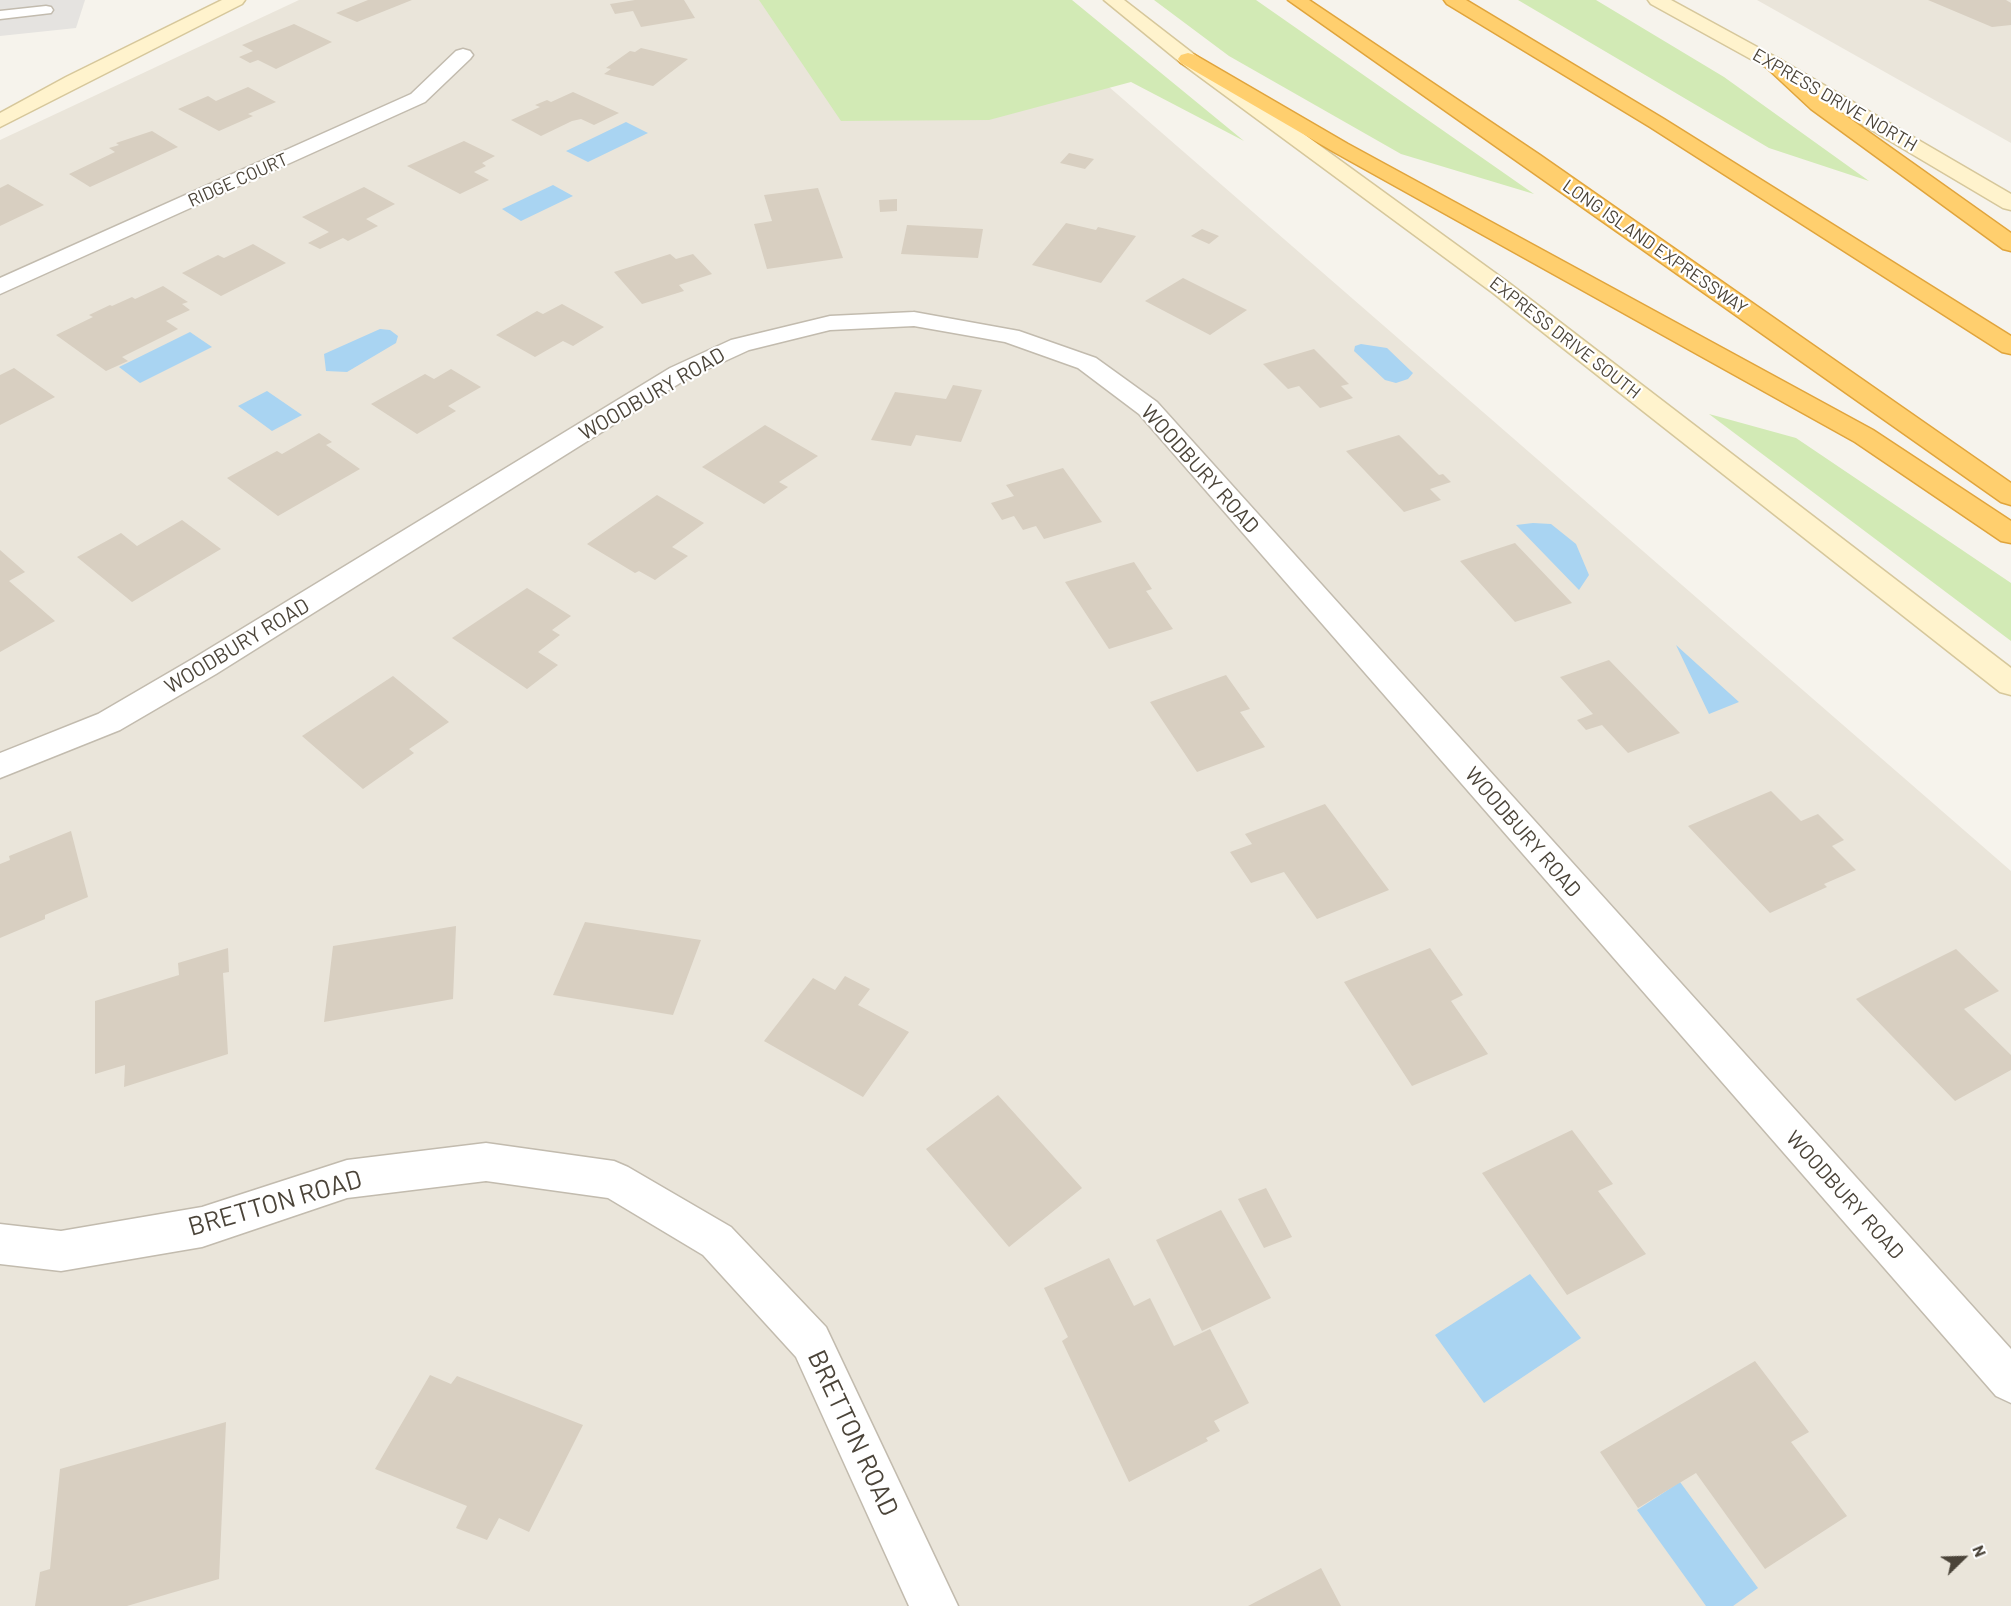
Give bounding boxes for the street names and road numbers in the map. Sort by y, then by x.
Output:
street label: EXPRESS DRIVE NORTH [1749,44,1921,156]
street label: RIDGE COURT [185,148,291,212]
street label: LONG ISLAND EXPRESSWAY [1558,175,1752,319]
street label: EXPRESS DRIVE SOUTH [1485,272,1645,404]
street label: WOODBURY ROAD [575,342,729,446]
street label: WOODBURY ROAD [1136,400,1264,538]
street label: WOODBURY ROAD [160,593,314,699]
street label: WOODBURY ROAD [1460,762,1586,902]
street label: WOODBURY ROAD [1781,1126,1909,1264]
street label: BRETTON ROAD [185,1163,365,1243]
street label: BRETTON ROAD [801,1345,905,1521]

